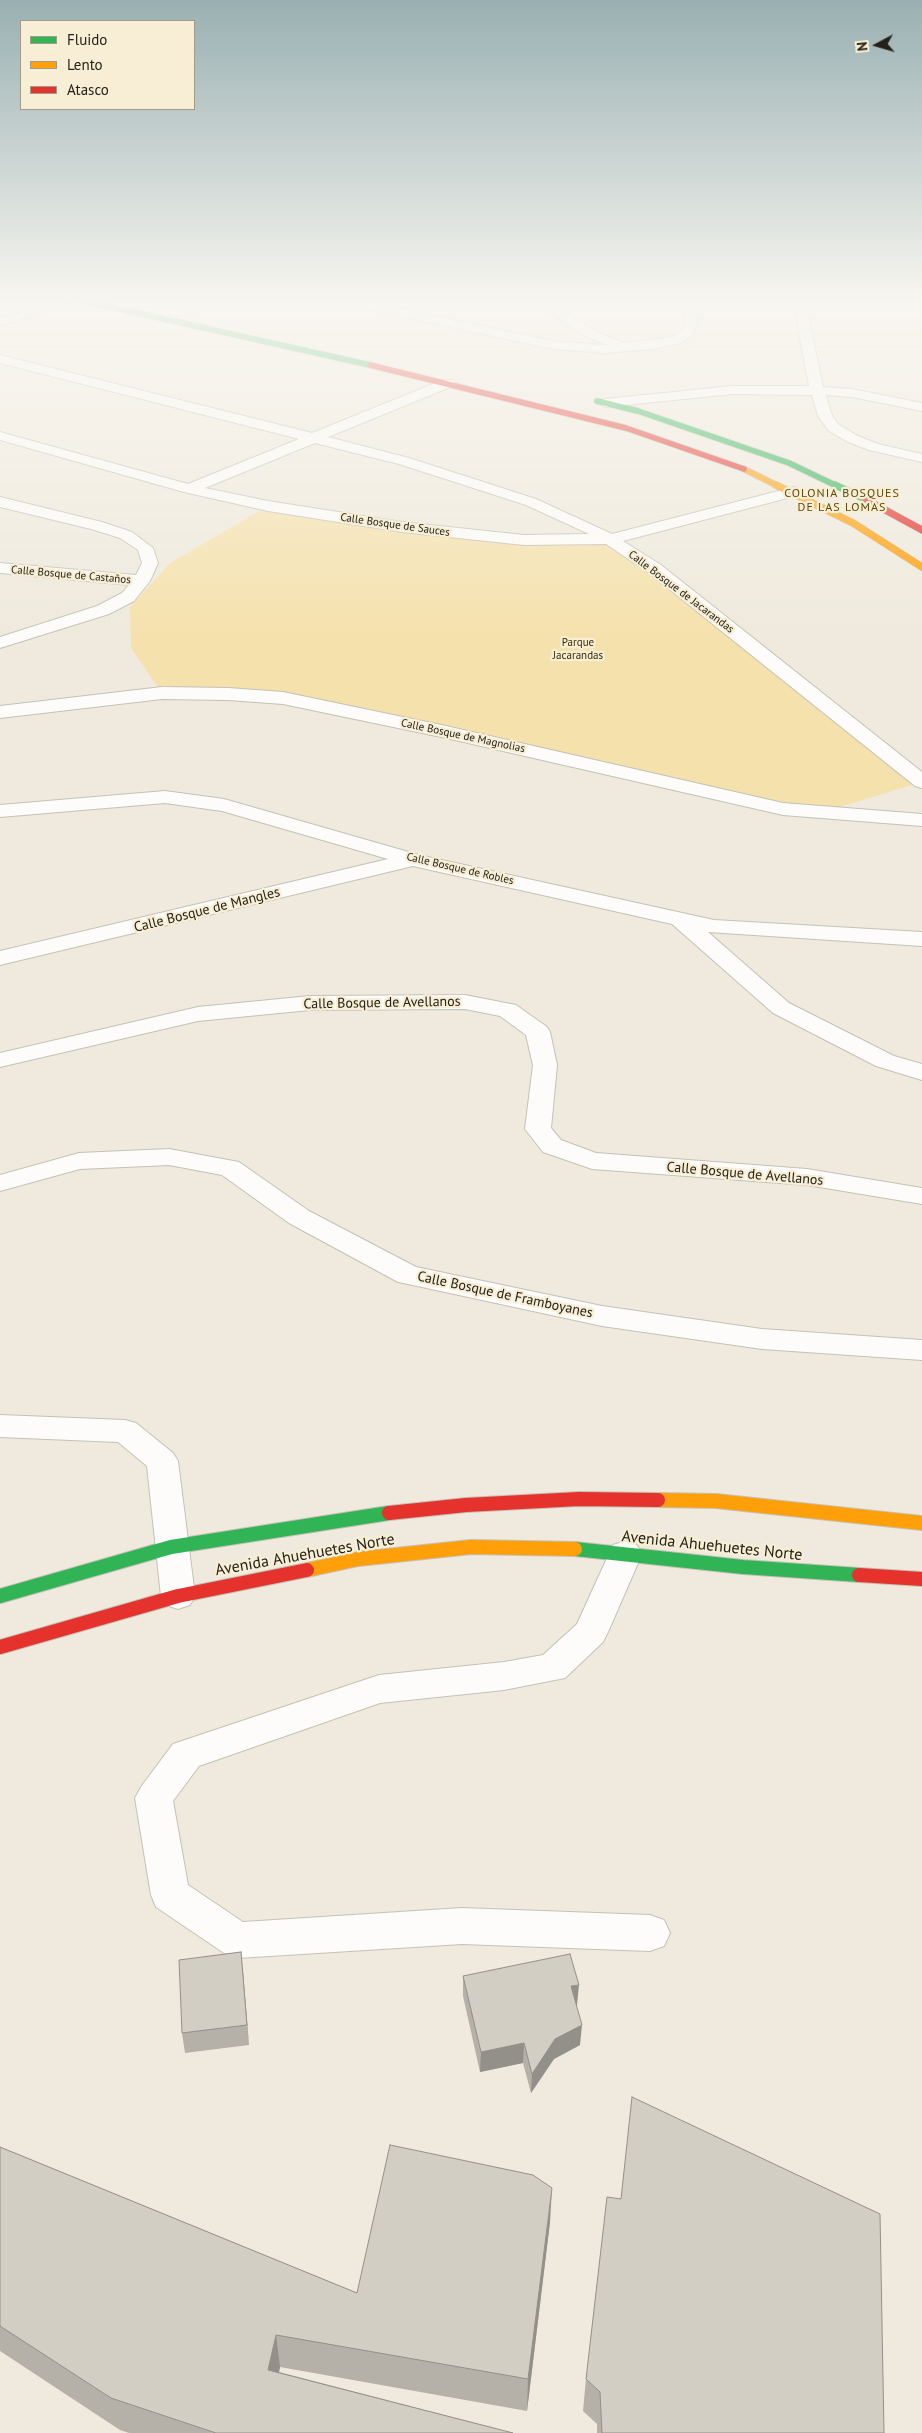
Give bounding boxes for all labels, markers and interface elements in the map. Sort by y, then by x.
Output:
legend [20,20,195,110]
north arrow [852,20,902,70]
text: Fluido [67,30,107,49]
text: N [853,41,872,52]
text: Lento [67,55,103,74]
text: Atasco [67,80,109,99]
district label: COLONIA BOSQUES DE LAS LOMAS [782,487,902,515]
street label: Calle Bosque de Sauces [339,511,451,539]
street label: Calle Bosque de Jacarandas [626,548,736,636]
street label: Calle Bosque de Castaños [11,563,131,587]
park label: Parque Jacarandas [553,636,603,662]
street label: Calle Bosque de Magnolias [400,716,526,756]
street label: Calle Bosque de Robles [405,850,515,888]
street label: Calle Bosque de Mangles [132,884,282,936]
street label: Calle Bosque de Avellanos [303,993,461,1013]
street label: Calle Bosque de Avellanos [666,1159,824,1189]
street label: Calle Bosque de Framboyanes [416,1268,594,1322]
street label: Avenida Ahuehuetes Norte [621,1527,803,1565]
street label: Avenida Ahuehuetes Norte [214,1530,396,1580]

